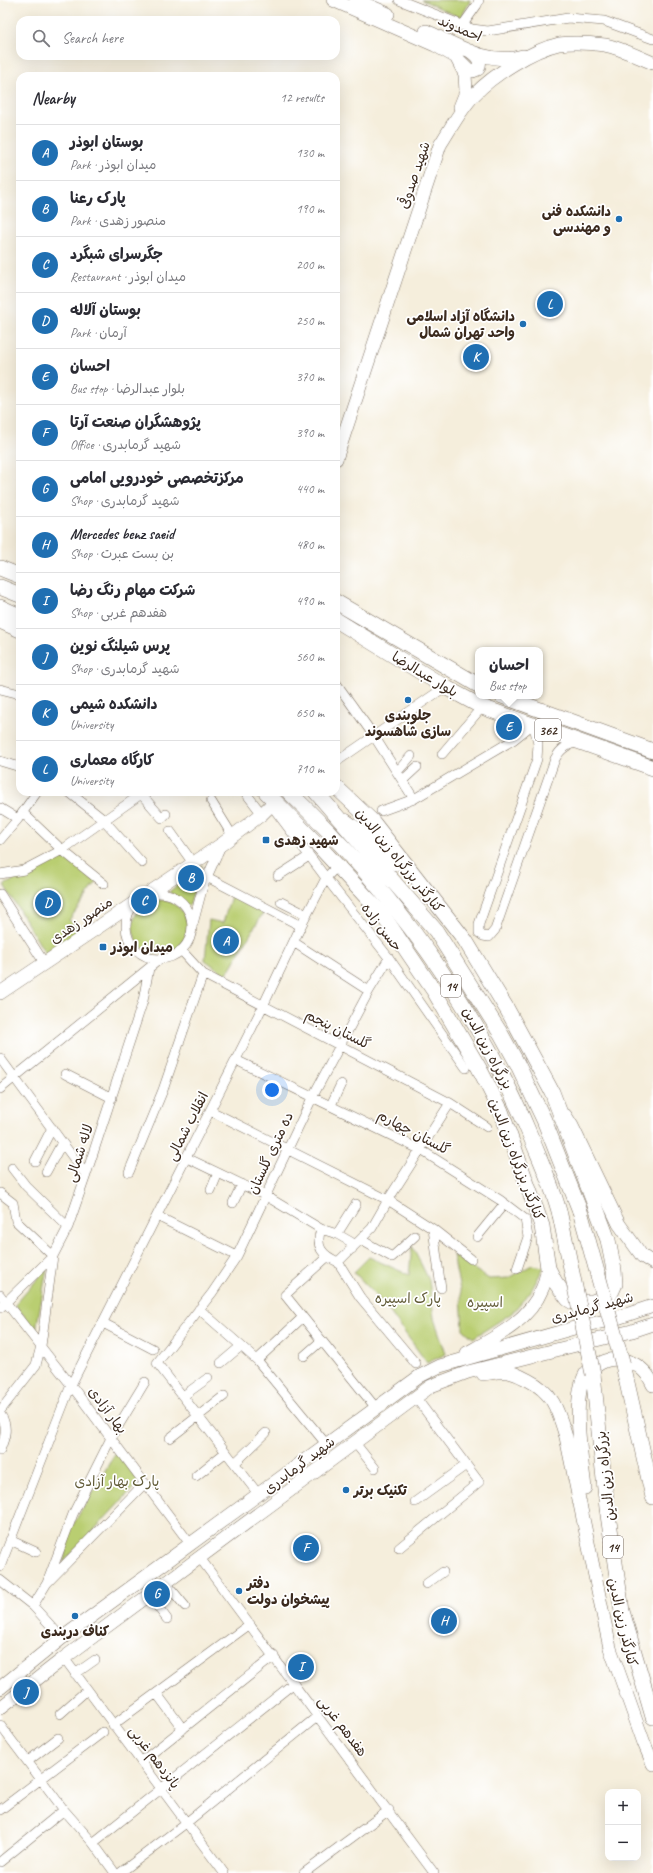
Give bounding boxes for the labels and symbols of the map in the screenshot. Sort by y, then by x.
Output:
street label: احمدوند [435,12,484,45]
street label: شهید صدوقی [395,139,435,211]
place label: دانشکده فنی و مهندسی [542,203,611,236]
marker: دانشکده فنی و مهندسی [614,214,624,224]
pin: L [537,289,563,319]
place label: دانشگاه آزاد اسلامی واحد تهران شمال [407,307,515,341]
marker: دانشگاه آزاد اسلامی واحد تهران شمال [518,319,528,329]
pin: K [463,342,489,372]
street label: بلوار عبدالرضا [389,648,461,701]
marker: جلوبندی سازی شاهسوند [403,695,413,705]
place label: جلوبندی سازی شاهسوند [365,707,451,741]
pin: E [496,712,522,742]
road number: 362 [535,719,561,741]
street label: کنارگذر بزرگراه زین الدین [352,805,447,916]
place label: شهید زهدی [274,832,339,849]
marker: شهید زهدی [261,835,271,845]
pin: B [178,863,204,893]
pin: C [131,886,157,916]
pin: D [35,888,61,918]
street label: منصور زهدی [47,893,116,948]
street label: حسن زاده [358,900,406,955]
pin: A [213,926,239,956]
place label: میدان ابوذر [109,939,173,957]
marker: میدان ابوذر [98,942,108,952]
road number: 14 [441,975,461,997]
street label: بزرگراه زین الدین [459,1004,516,1092]
street label: گلستان پنجم [302,1006,373,1055]
your location [262,1080,282,1100]
street label: انقلاب شمالی [163,1089,212,1163]
street label: کنارگذر بزرگراه زین الدین [485,1096,548,1223]
street label: گلستان چهارم [374,1106,453,1160]
street label: ده متری گلستان [244,1109,297,1197]
street label: لاله شمالی [62,1122,97,1184]
street label: شهید گرمابدری [549,1288,635,1327]
park label: پارک اسپیره [375,1290,441,1308]
park label: اسپیره [467,1294,503,1312]
street label: بهار آزادی [84,1384,131,1437]
street label: بزرگراه زین الدین [592,1430,619,1522]
street label: شهید گرمابدری [260,1433,338,1498]
park label: پارک بهار آزادی [75,1473,159,1491]
place label: تکنیک برتر [352,1482,408,1499]
marker: تکنیک برتر [341,1485,351,1495]
pin: F [293,1533,319,1563]
road number: 14 [603,1536,623,1558]
place label: دفتر پیشخوان دولت [245,1575,330,1609]
street label: کنارگذر زین الدین [604,1576,641,1668]
pin: G [144,1579,170,1609]
marker: دفتر پیشخوان دولت [234,1586,244,1596]
pin: H [431,1606,457,1636]
marker: کناف دربندی [70,1611,80,1621]
place label: کناف دربندی [41,1623,110,1640]
pin: I [288,1652,314,1682]
pin: J [13,1677,39,1707]
street label: هفدهم غربی [313,1693,371,1761]
street label: پانزدهم غربی [124,1722,184,1793]

